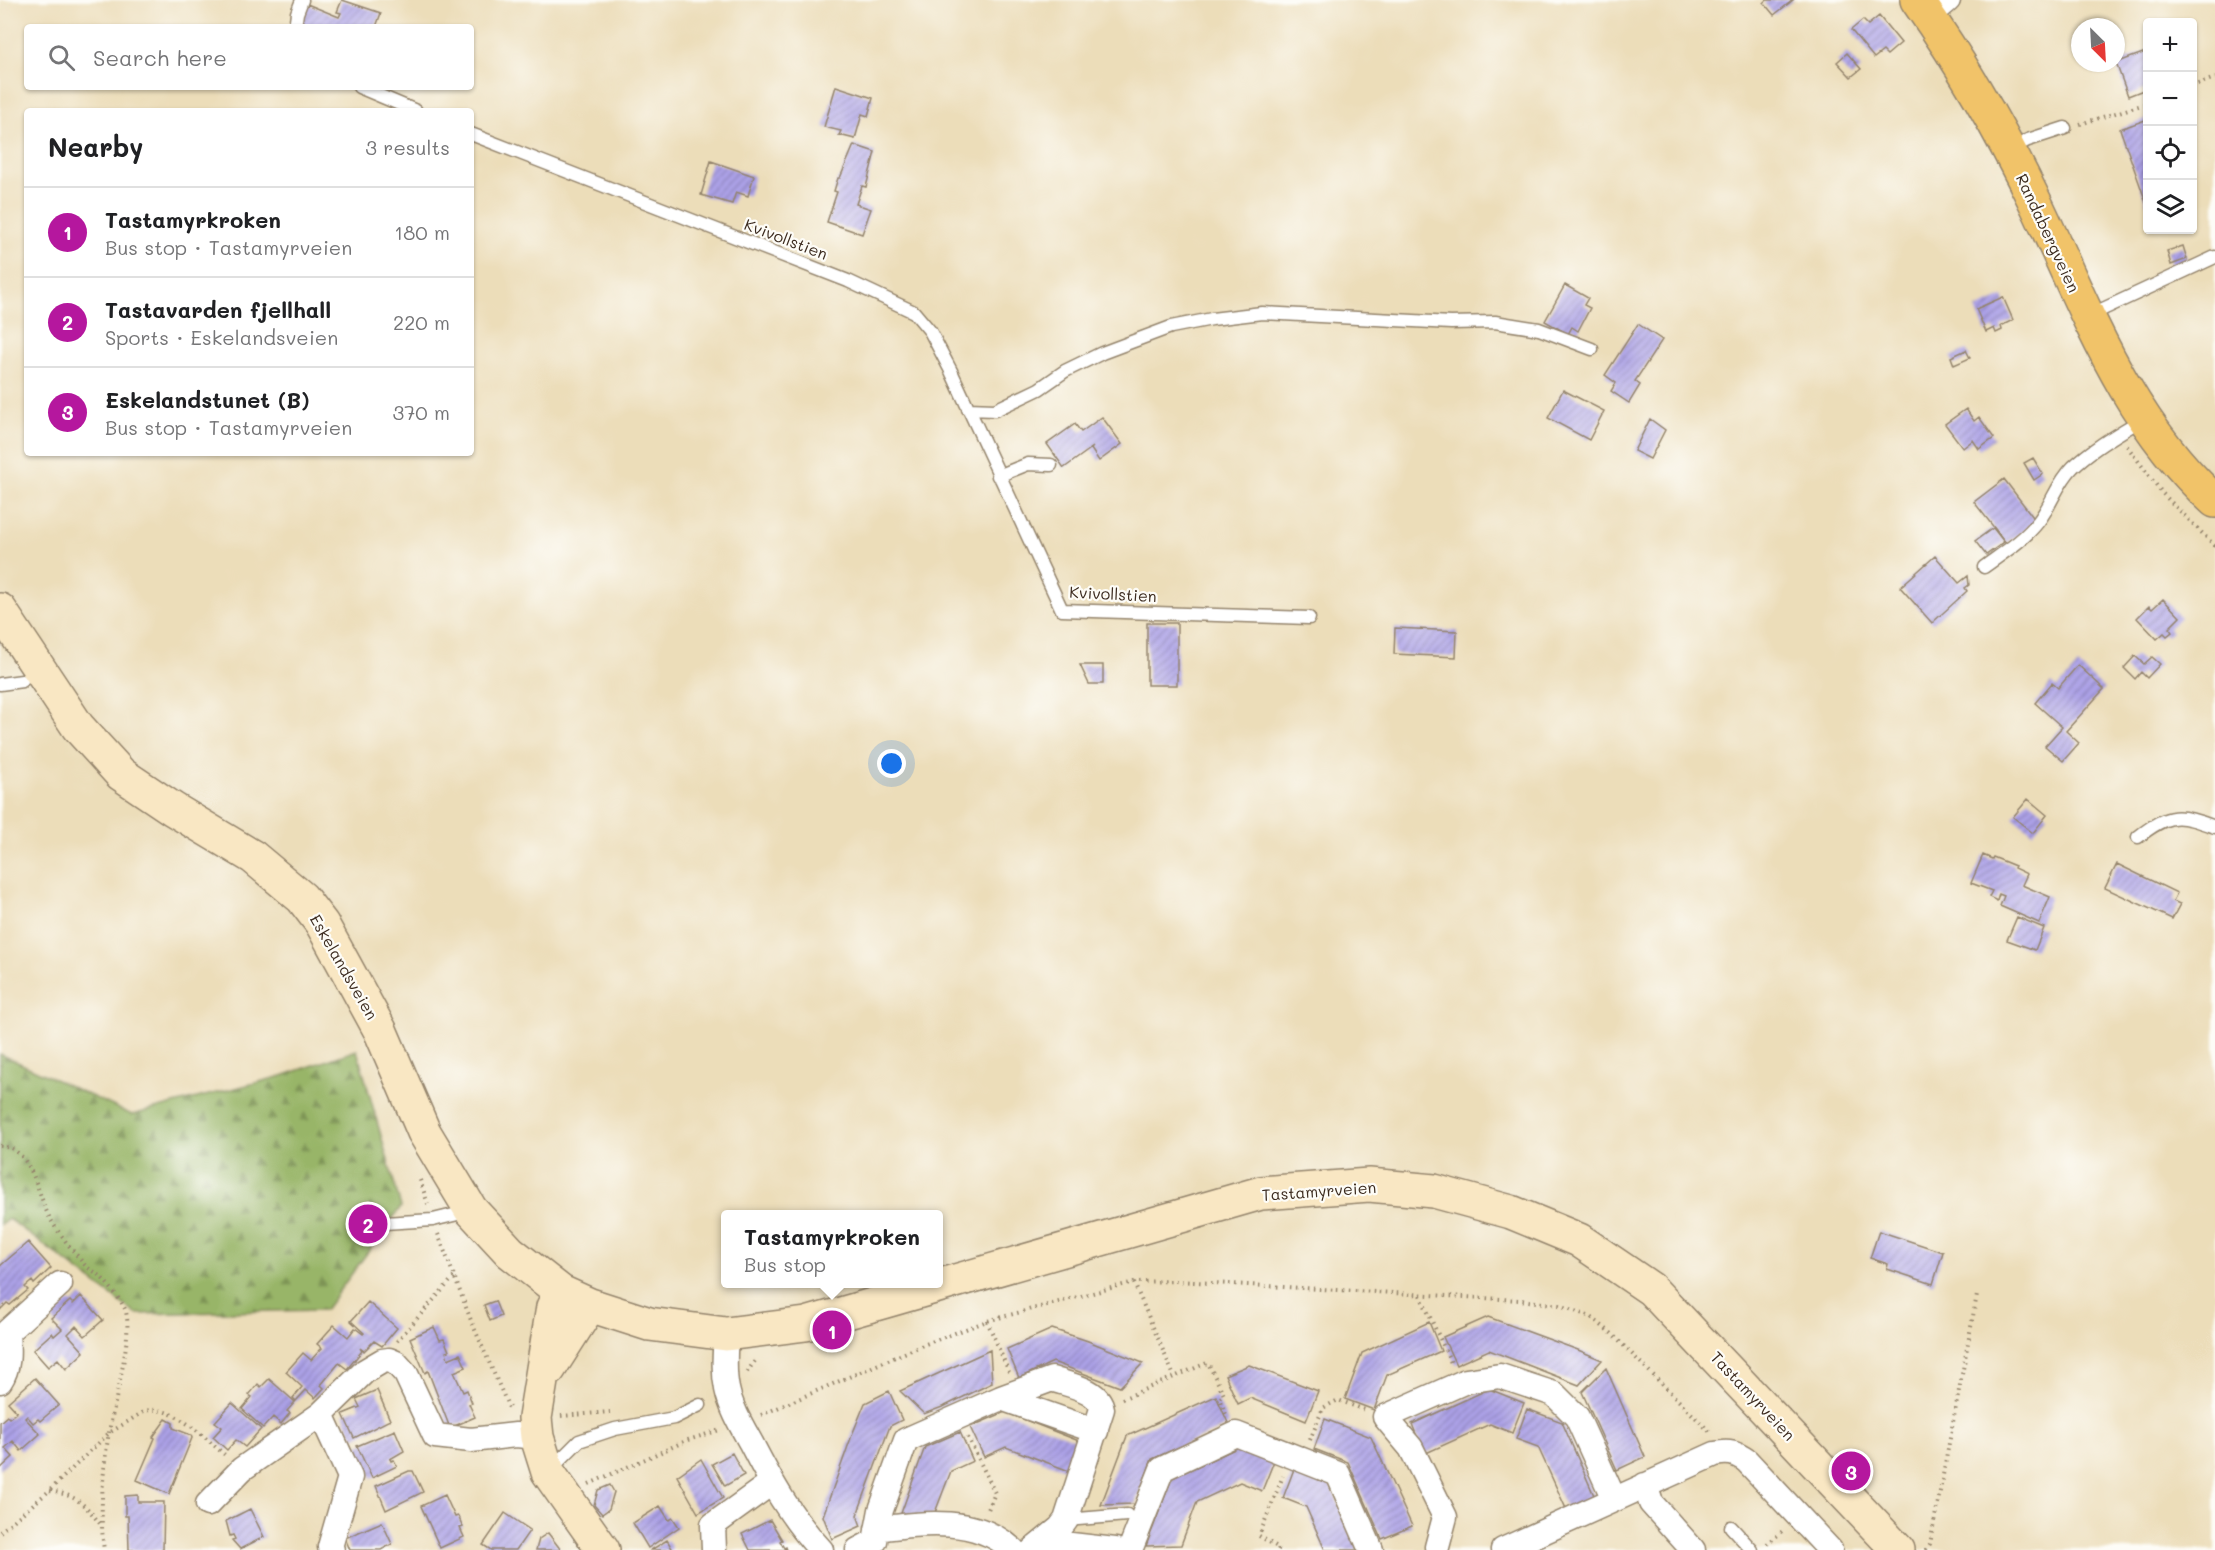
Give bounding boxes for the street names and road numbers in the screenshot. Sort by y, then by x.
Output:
street label: Randabergveien [2012,170,2085,296]
street label: Kvivollstien [742,213,831,264]
street label: Kvivollstien [1069,581,1157,606]
street label: Eskelandsveien [306,910,383,1023]
street label: Tastamyrveien [1261,1176,1377,1205]
street label: Tastamyrveien [1707,1347,1800,1445]

